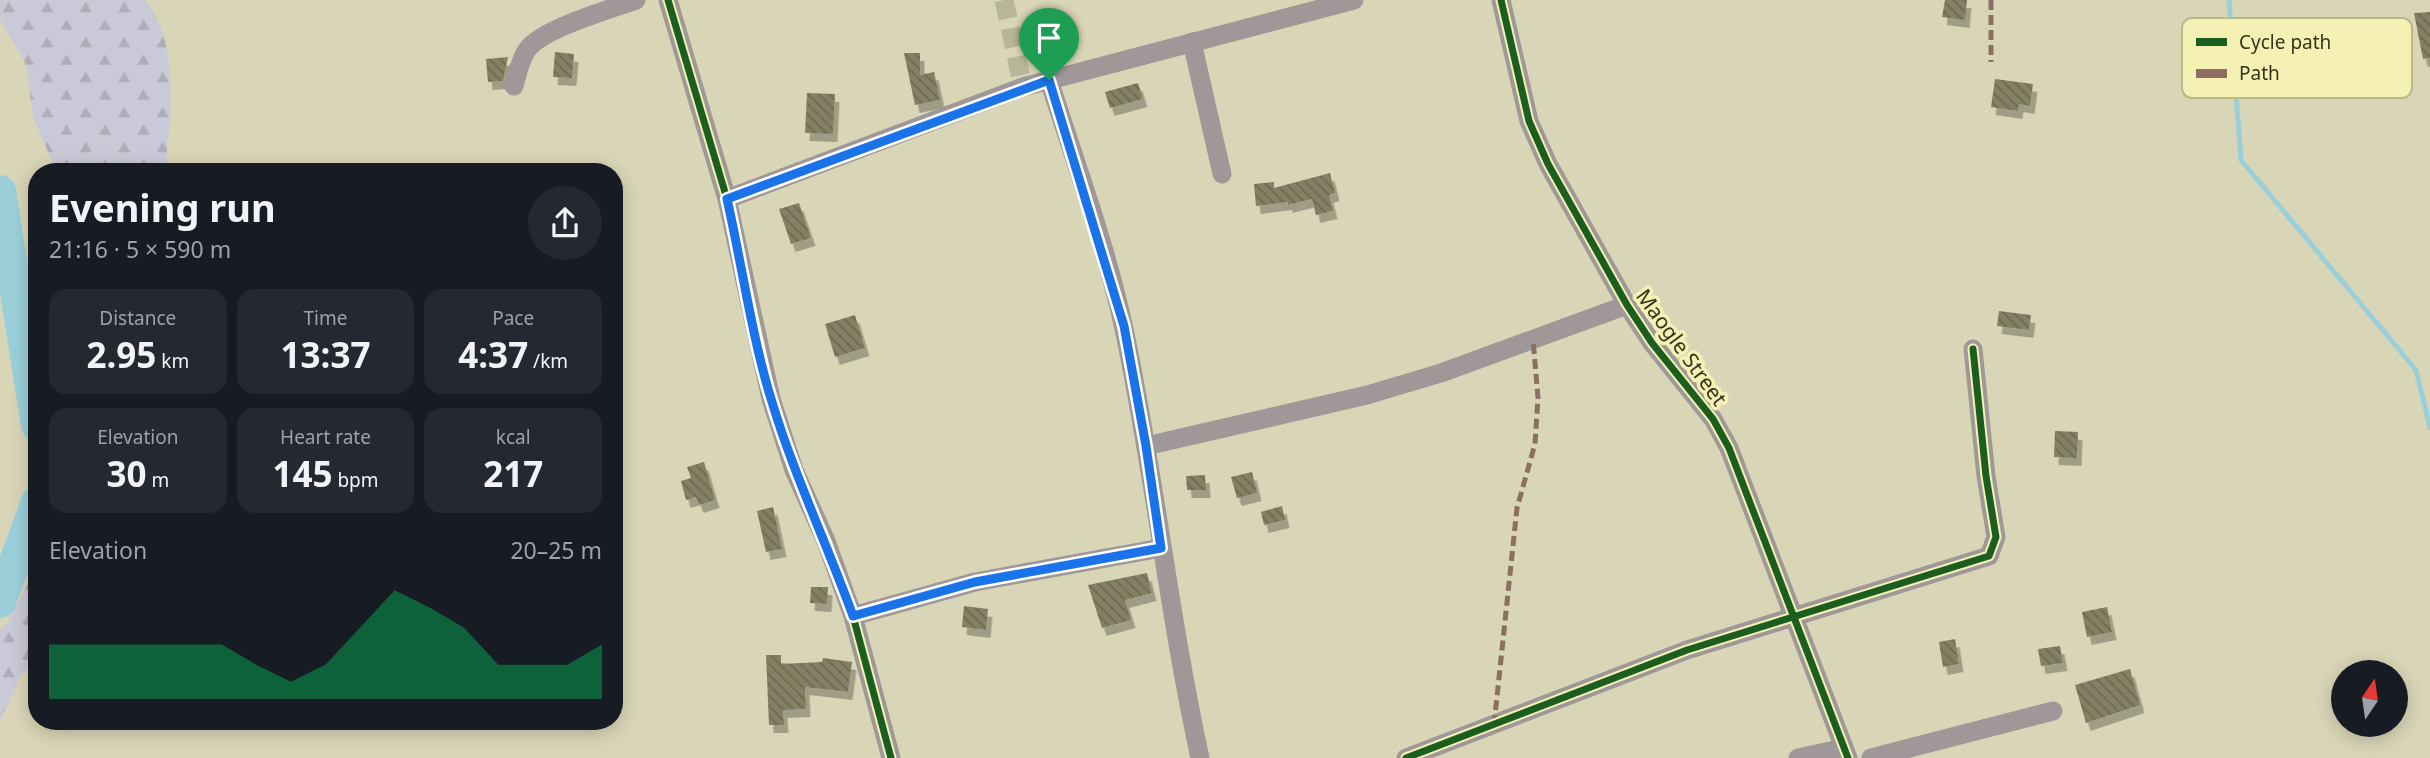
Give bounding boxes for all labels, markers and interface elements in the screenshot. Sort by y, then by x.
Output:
pin [1019,8,1079,80]
legend [2182,18,2412,98]
icon: arrive [1030,19,1068,57]
text: Cycle path [2239,29,2331,55]
text: Path [2239,60,2280,86]
text: Evening run [49,181,276,233]
button: share [528,186,602,260]
text: 21:16 · 5 × 590 m [49,233,231,265]
street label: Maogle Street [1630,283,1734,411]
text: Distance [99,305,176,331]
text: Time [304,305,347,331]
text: Pace [492,305,534,331]
text: 2.95 [86,331,156,378]
text: 13:37 [281,331,370,378]
text: 4:37 [458,331,528,378]
text: km [156,348,189,374]
text: /km [528,348,568,374]
text: Elevation [97,424,178,450]
text: Heart rate [280,424,371,450]
text: kcal [496,424,531,450]
text: 30 [106,450,146,497]
text: 145 [272,450,332,497]
text: 217 [483,450,543,497]
text: m [146,467,169,493]
text: bpm [332,467,379,493]
text: Elevation [49,534,147,566]
text: 20–25 m [510,534,602,566]
north arrow [2331,660,2408,737]
map controls [2331,660,2408,737]

